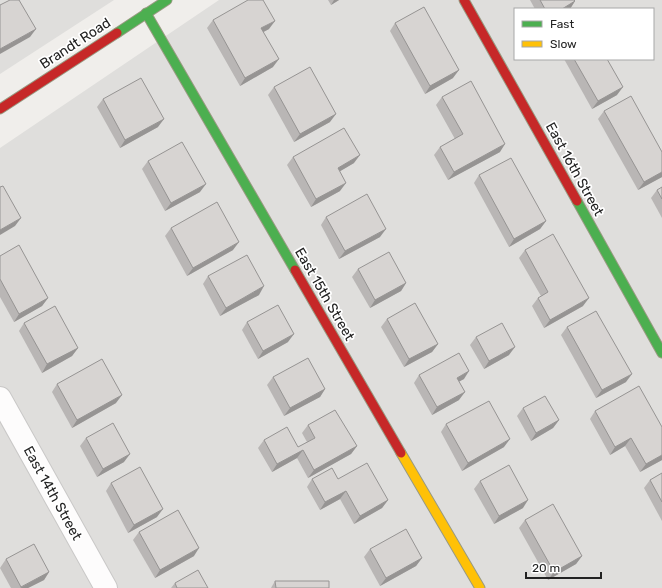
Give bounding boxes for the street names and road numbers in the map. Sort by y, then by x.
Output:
street label: Brandt Road [37,14,114,73]
street label: East 16th Street [542,119,608,220]
street label: East 15th Street [291,245,358,344]
street label: East 14th Street [20,443,86,544]

